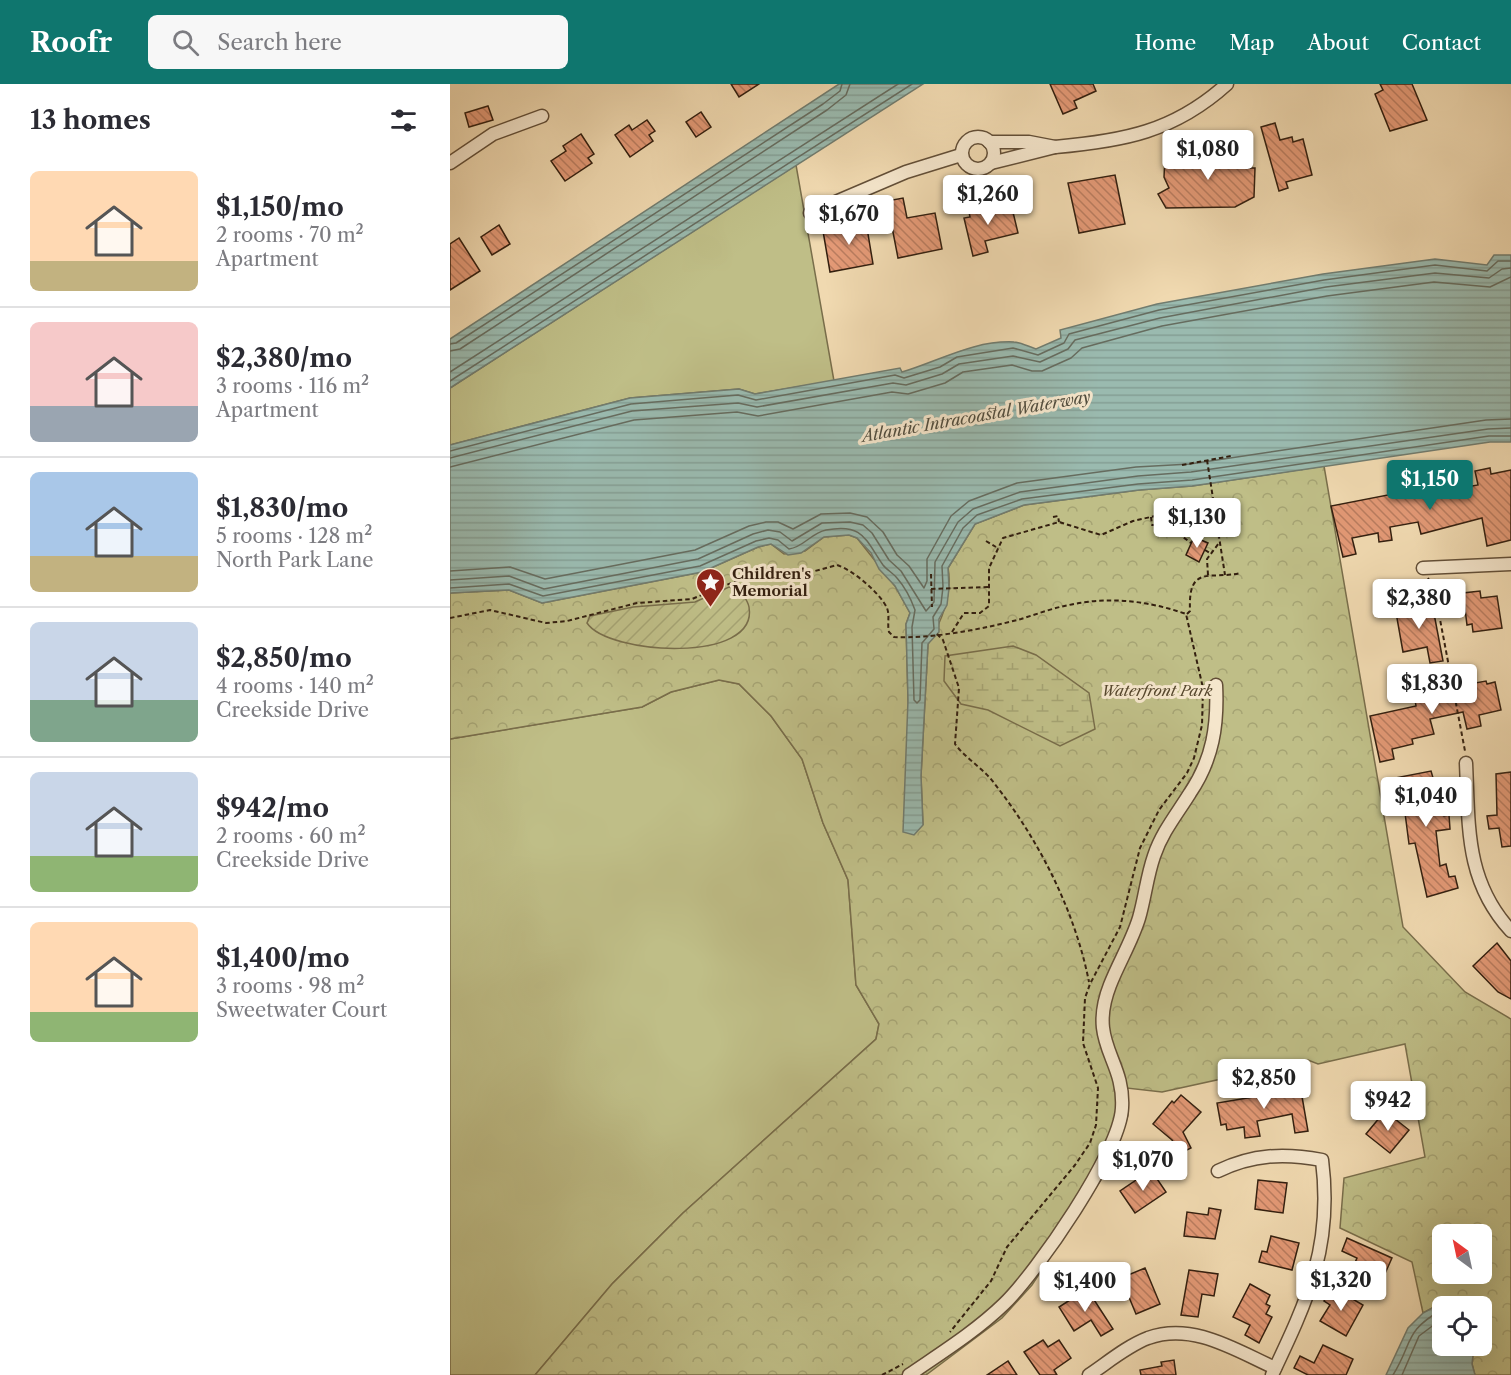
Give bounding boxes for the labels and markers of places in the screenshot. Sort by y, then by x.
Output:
pin: $1,080 [1159,130,1257,181]
pin: $1,260 [939,175,1037,226]
pin: $1,670 [800,195,898,246]
pin: $1,150 [1381,460,1479,511]
pin: $1,130 [1148,498,1246,549]
place label: Children's Memorial [732,564,811,600]
place icon: Children's Memorial [695,566,727,608]
pin: $2,380 [1370,579,1468,630]
pin: $1,830 [1383,664,1481,715]
pin: $1,040 [1377,777,1475,828]
pin: $2,850 [1215,1059,1313,1110]
pin: $942 [1352,1081,1424,1132]
pin: $1,070 [1094,1141,1192,1192]
pin: $1,320 [1292,1261,1390,1312]
pin: $1,400 [1036,1262,1134,1313]

